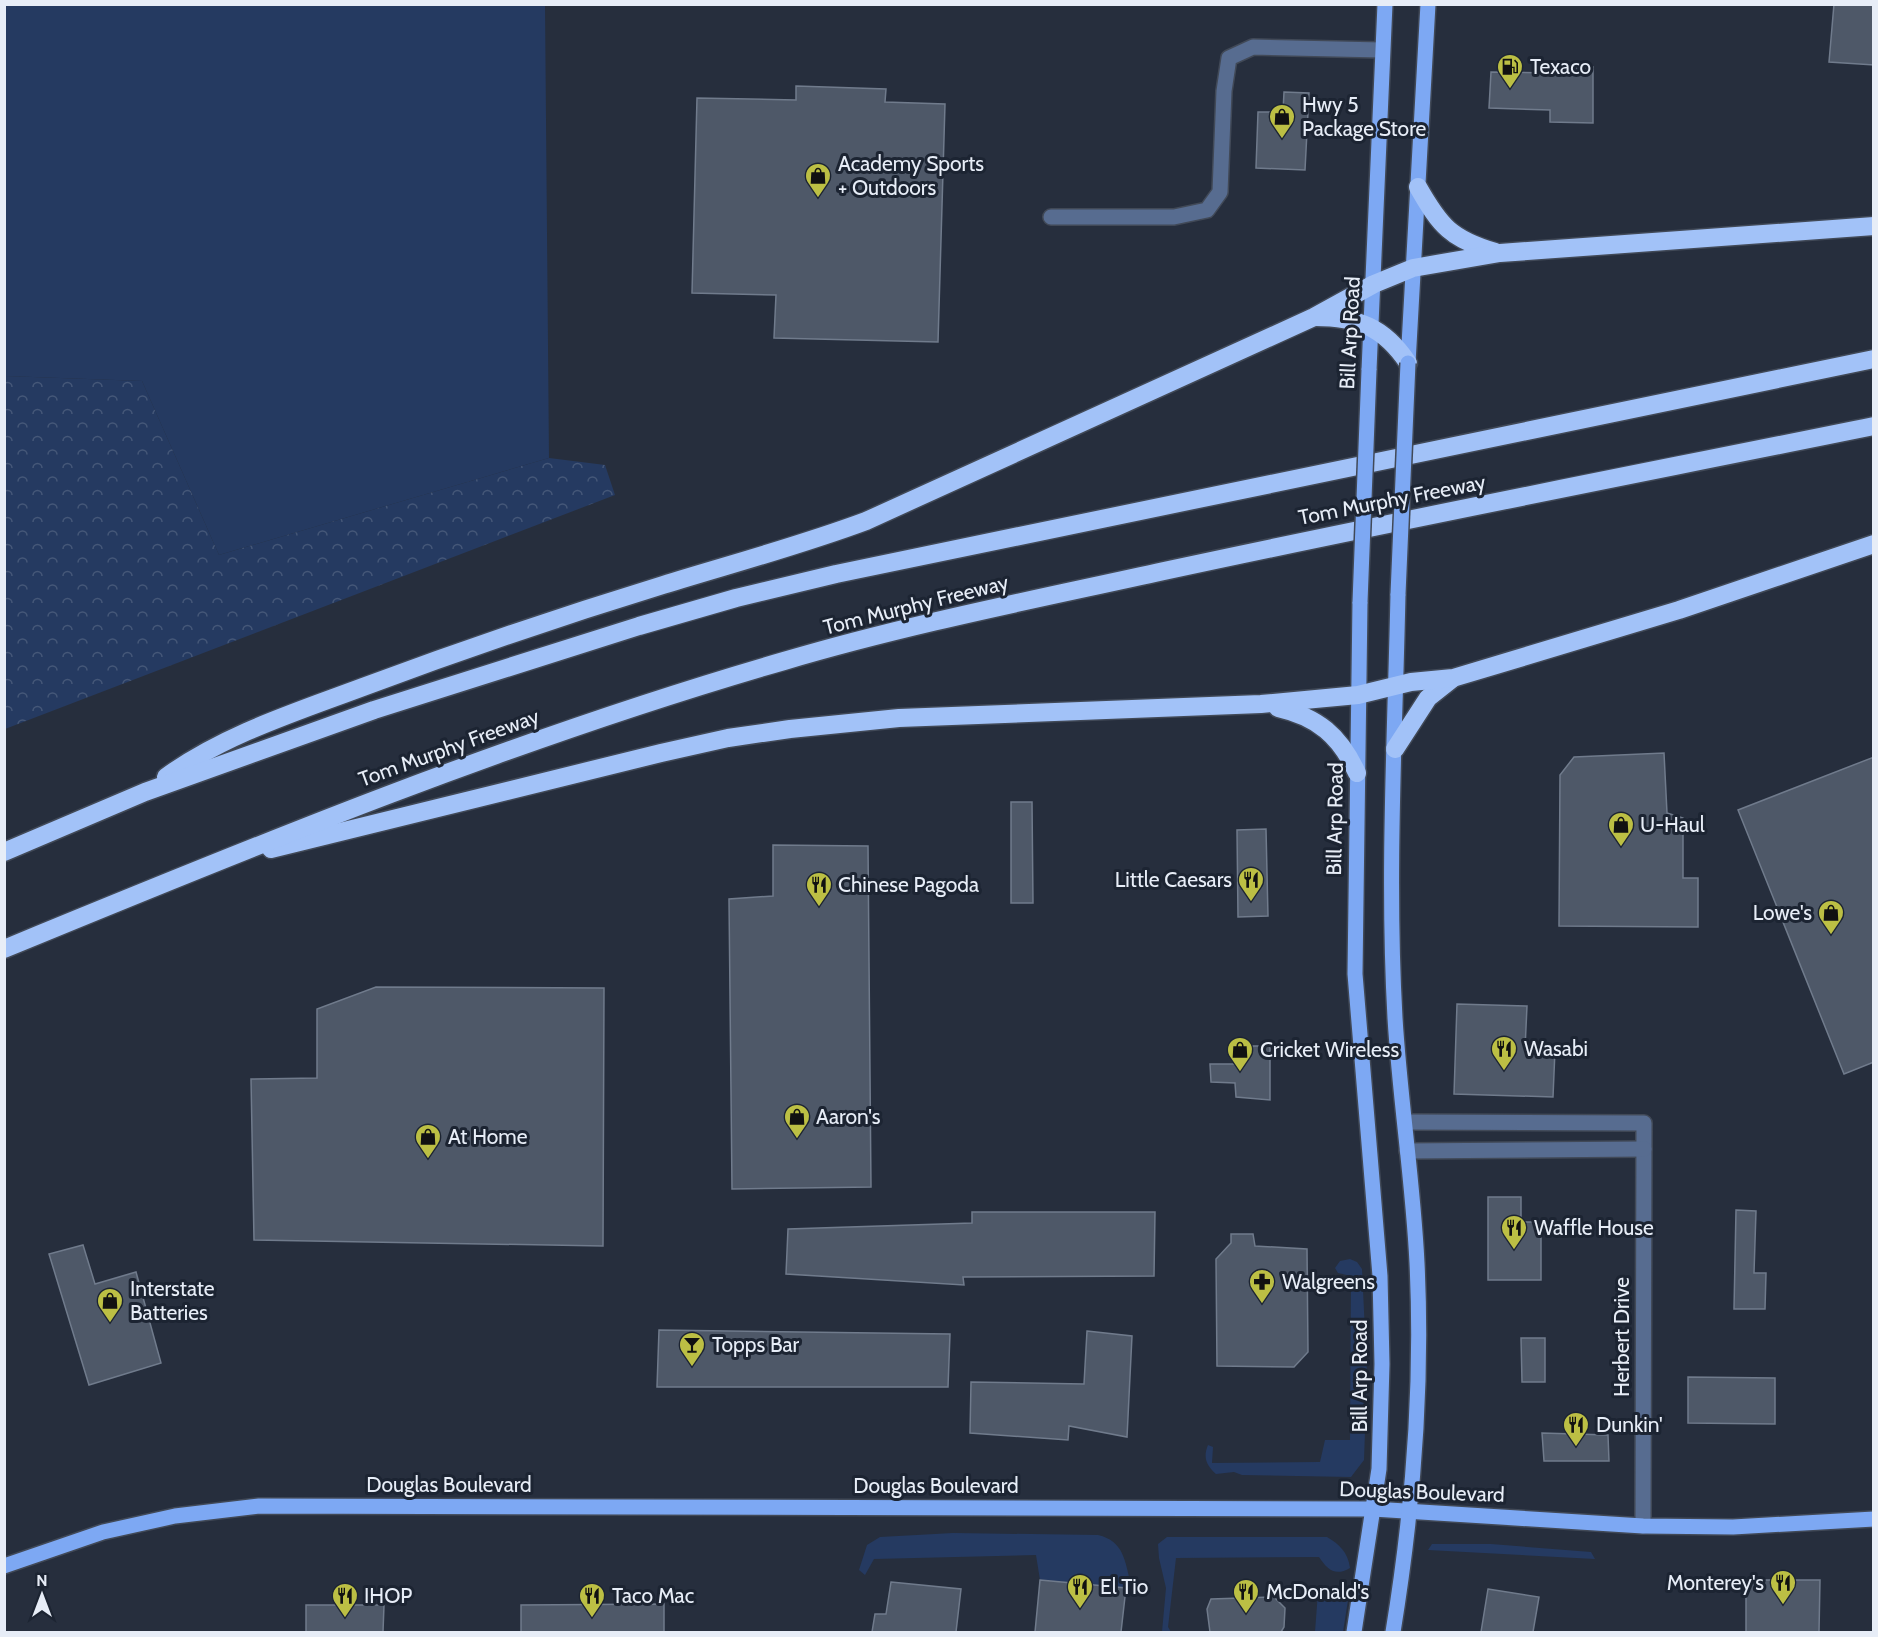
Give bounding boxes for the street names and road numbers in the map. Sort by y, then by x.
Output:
street label: Bill Arp Road [1334,276,1365,390]
street label: Tom Murphy Freeway [1296,469,1488,530]
street label: Tom Murphy Freeway [821,569,1012,640]
street label: Tom Murphy Freeway [355,703,543,792]
street label: Bill Arp Road [1321,762,1348,876]
street label: Herbert Drive [1609,1277,1634,1397]
street label: Bill Arp Road [1347,1319,1372,1433]
street label: Douglas Boulevard [366,1472,532,1497]
street label: Douglas Boulevard [853,1473,1019,1498]
street label: Douglas Boulevard [1339,1476,1505,1507]

